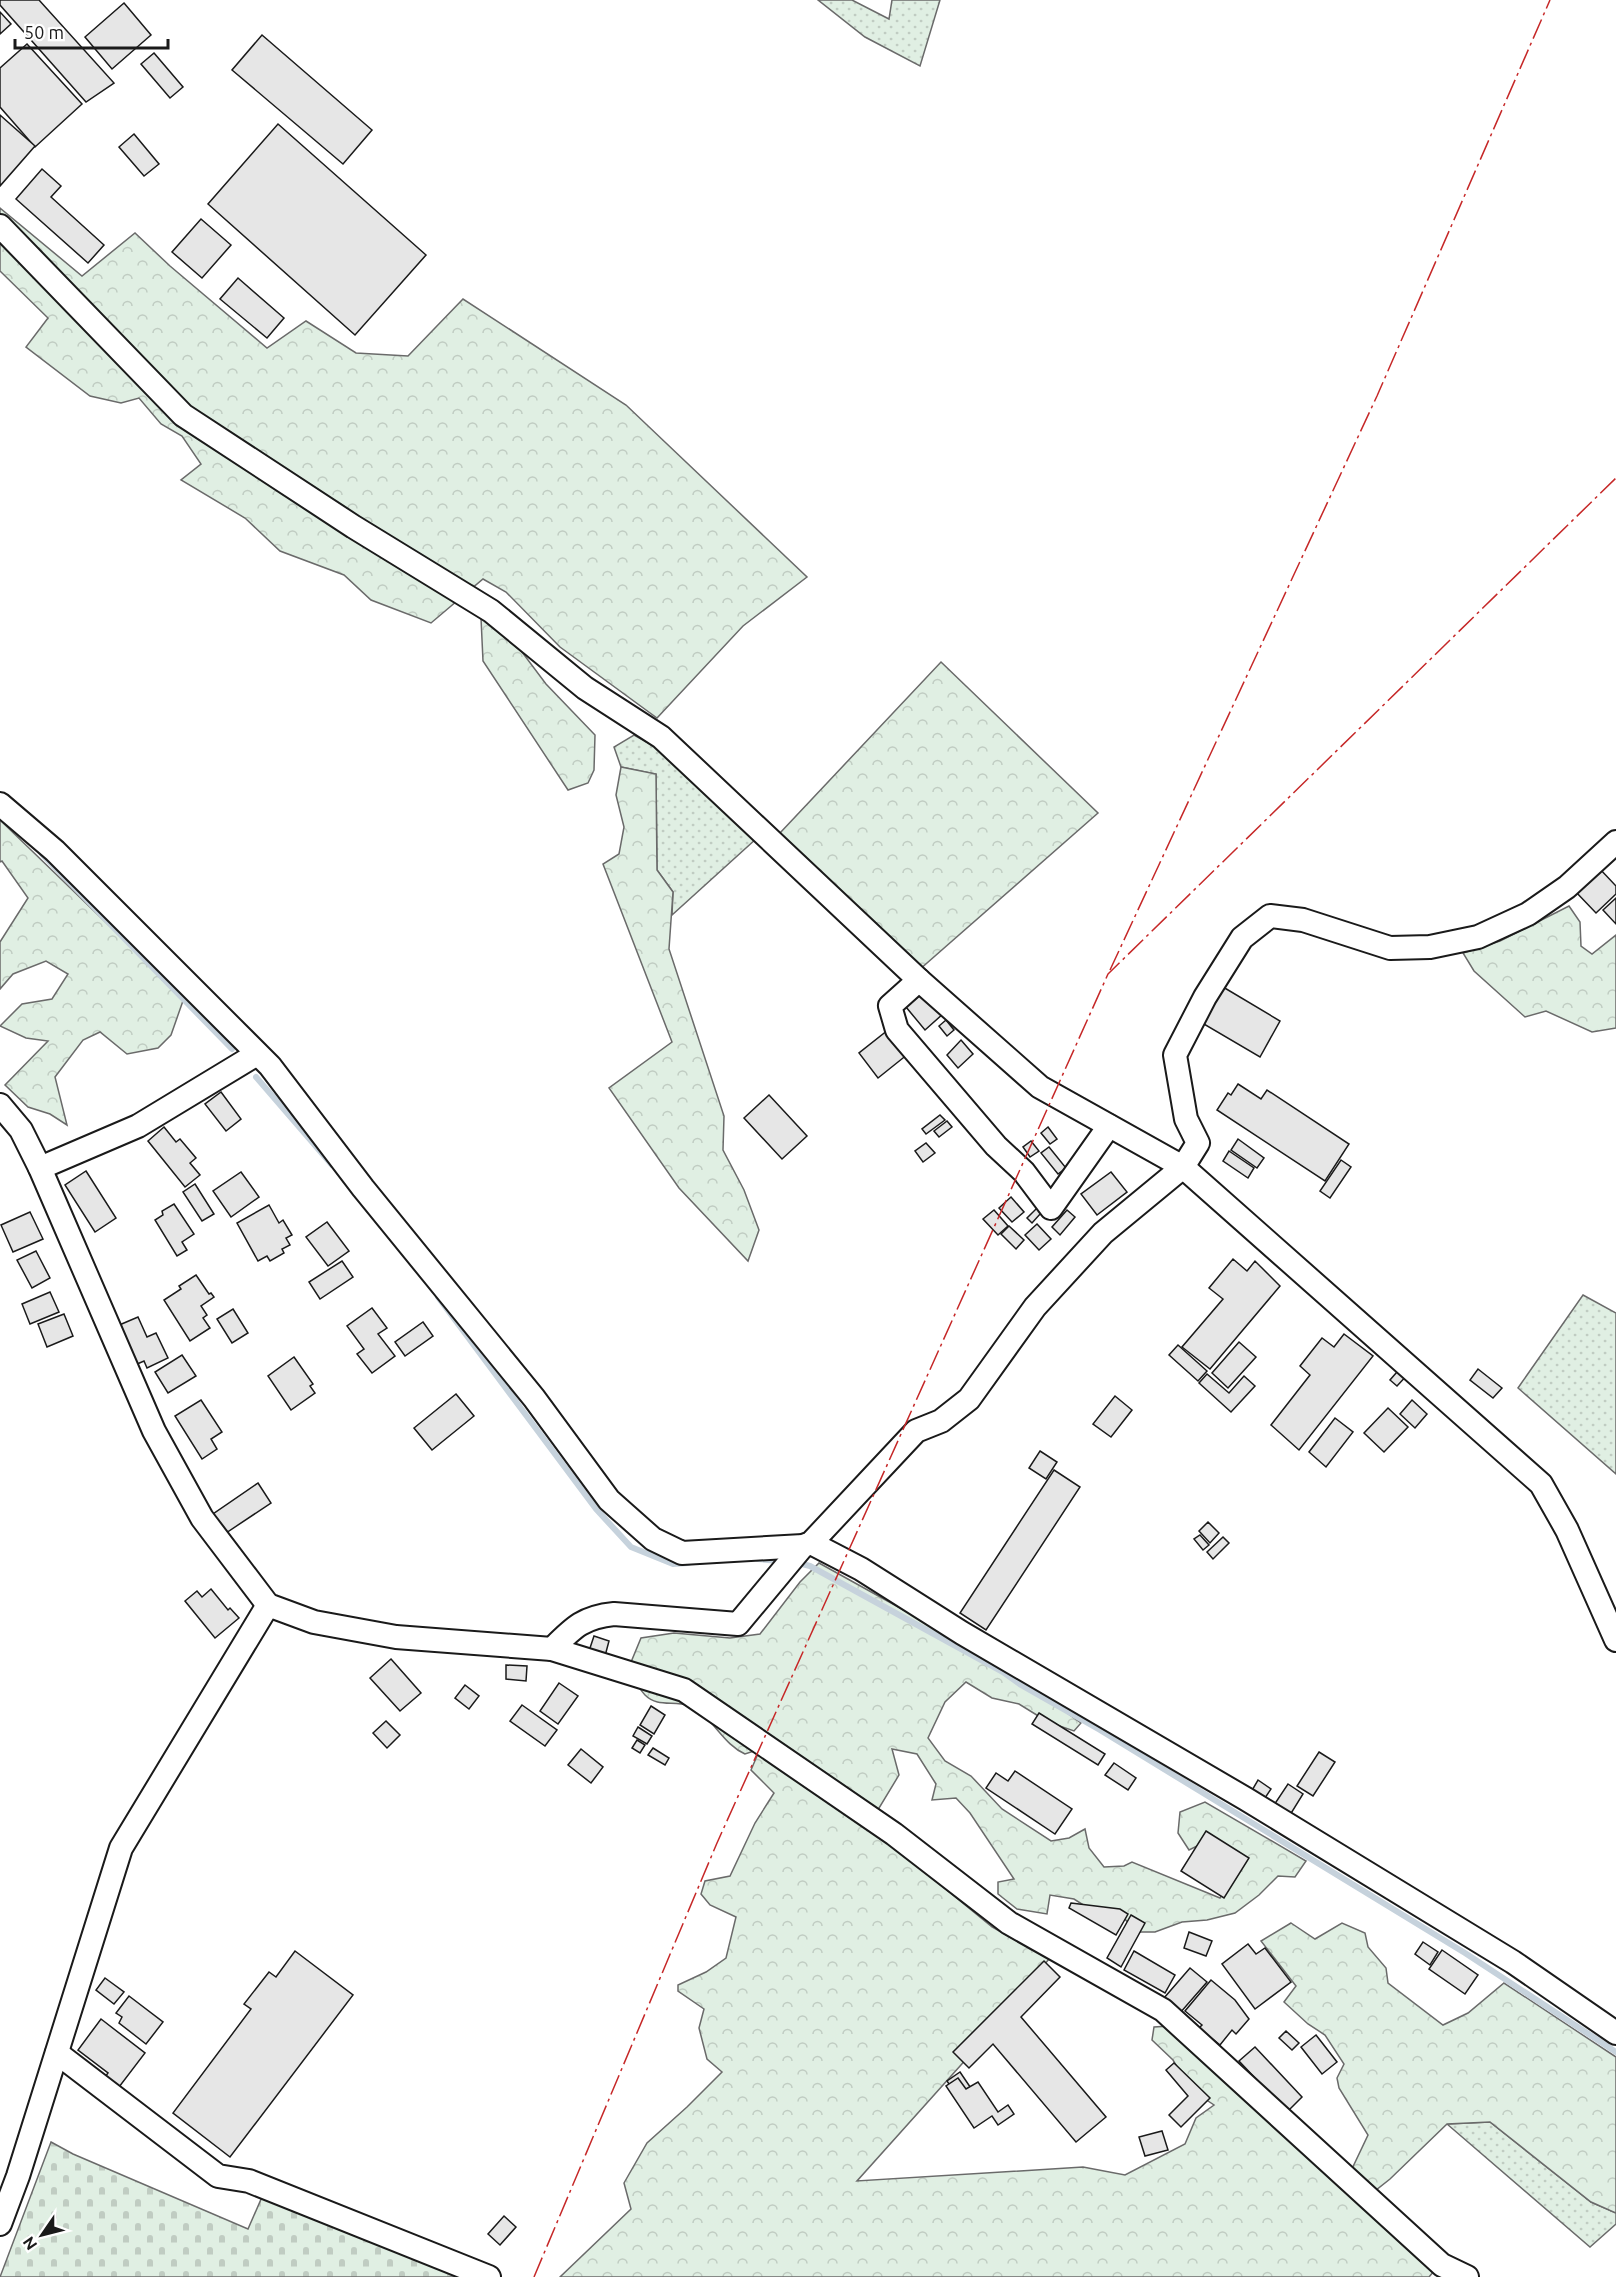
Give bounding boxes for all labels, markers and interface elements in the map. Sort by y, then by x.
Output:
scale bar [15,12,168,50]
text: 50 m [24,22,64,42]
north arrow [12,2205,72,2265]
text: N [19,2234,41,2254]

